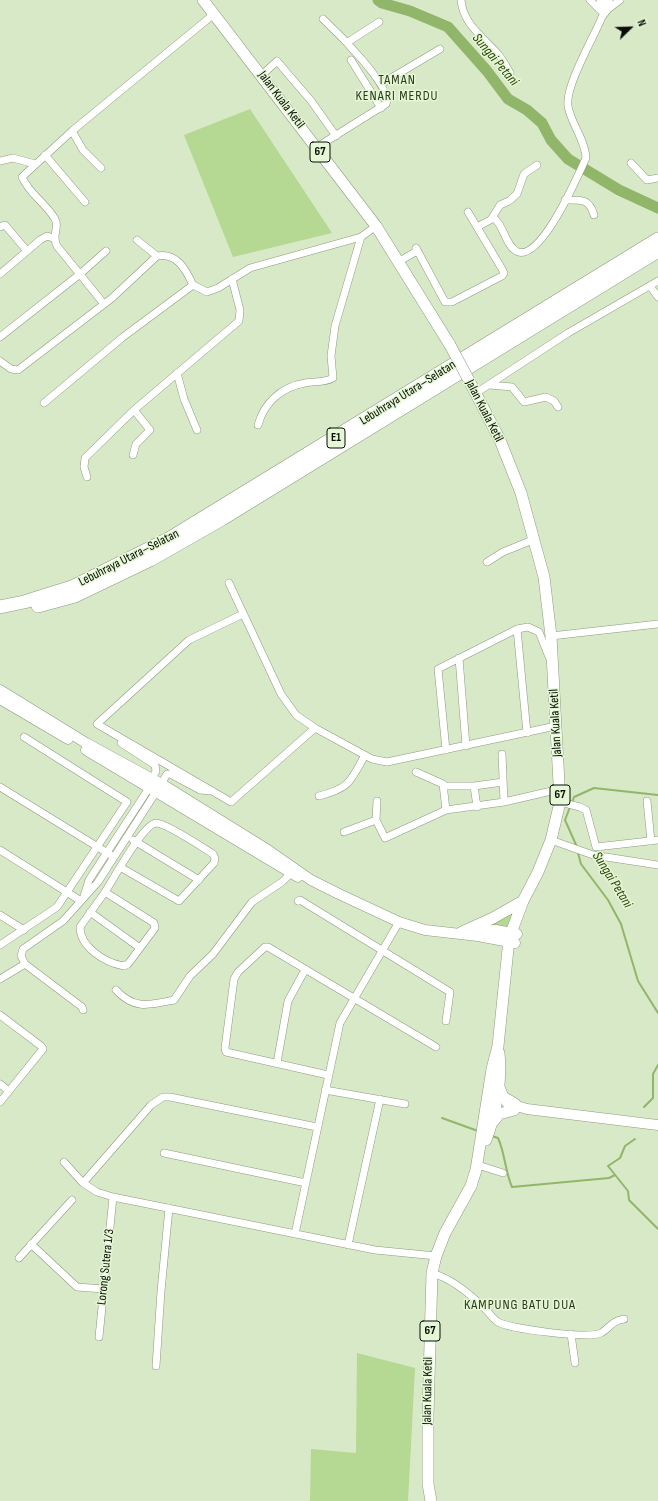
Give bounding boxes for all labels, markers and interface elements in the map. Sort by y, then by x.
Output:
north arrow [610,8,650,48]
text: N [634,18,649,28]
water label: Sungai Petani [468,30,522,90]
street label: Jalan Kuala Ketil [254,68,308,132]
district label: TAMAN KENARI MERDU [355,72,439,104]
road number: 67 [310,142,330,162]
street label: Lebuhraya Utara–Selatan [357,357,459,429]
street label: Jalan Kuala Ketil [462,377,506,445]
road number: E1 [327,428,345,448]
street label: Lebuhraya Utara–Selatan [76,526,182,590]
street label: Jalan Kuala Ketil [546,689,566,757]
road number: 67 [550,785,570,805]
water label: Sungai Petani [588,849,636,911]
street label: Lorong Sutera 1/3 [94,1228,118,1306]
district label: KAMPUNG BATU DUA [464,1297,576,1313]
road number: 67 [420,1321,440,1341]
street label: Jalan Kuala Ketil [420,1357,436,1425]

